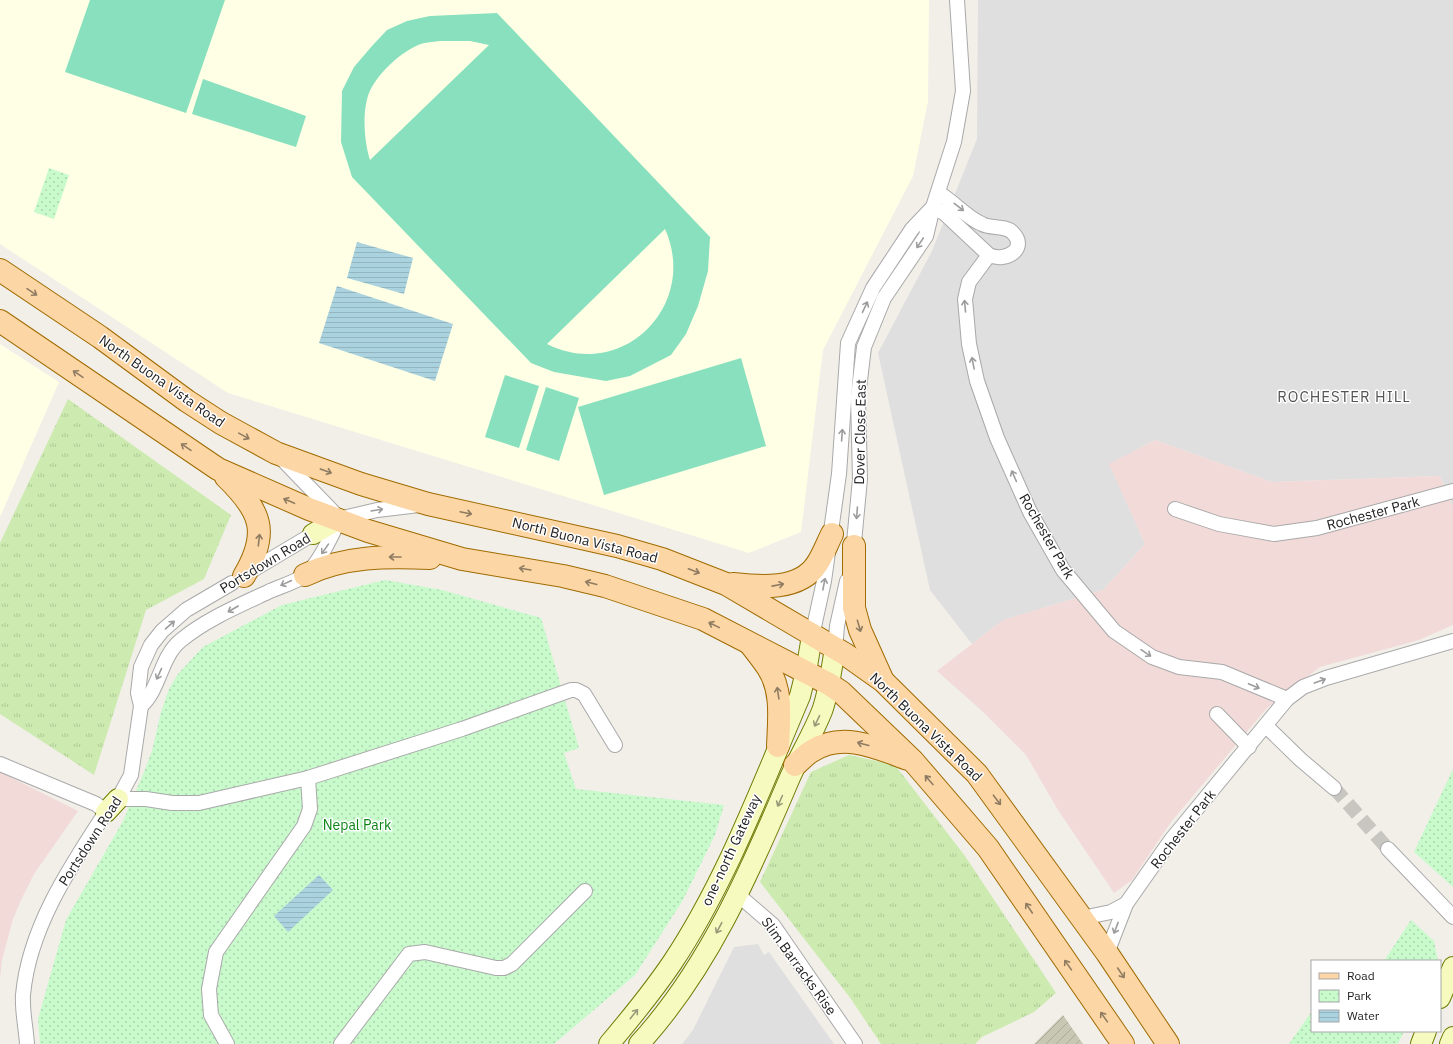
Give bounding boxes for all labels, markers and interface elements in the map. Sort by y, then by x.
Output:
one-way arrow [954,203,965,212]
one-way arrow [916,238,924,249]
one-way arrow [27,288,38,296]
one-way arrow [962,300,969,313]
one-way arrow [862,302,869,314]
street label: North Buona Vista Road [96,331,228,431]
one-way arrow [969,356,977,369]
one-way arrow [73,370,84,378]
street label: Dover Close East [850,379,870,485]
district label: ROCHESTER HILL [1277,387,1411,406]
one-way arrow [838,429,846,442]
one-way arrow [238,432,250,440]
one-way arrow [181,443,192,451]
one-way arrow [319,468,331,476]
one-way arrow [1010,471,1017,483]
street label: Rochester Park [1015,490,1079,582]
street label: Rochester Park [1325,492,1422,534]
one-way arrow [284,497,296,504]
one-way arrow [370,506,383,514]
one-way arrow [854,506,861,519]
one-way arrow [460,509,473,517]
street label: North Buona Vista Road [510,513,660,567]
street label: Portsdown Road [216,529,314,597]
one-way arrow [255,534,262,547]
one-way arrow [321,543,329,554]
one-way arrow [389,553,402,561]
one-way arrow [518,565,531,573]
one-way arrow [687,568,699,576]
one-way arrow [585,578,598,586]
one-way arrow [820,578,828,591]
one-way arrow [281,580,293,588]
one-way arrow [772,581,785,589]
one-way arrow [227,605,239,613]
one-way arrow [856,620,863,633]
one-way arrow [164,621,175,630]
one-way arrow [708,621,720,628]
one-way arrow [1140,649,1151,657]
one-way arrow [155,668,162,680]
street label: North Buona Vista Road [866,669,986,785]
one-way arrow [1314,676,1326,684]
one-way arrow [1248,682,1260,690]
one-way arrow [774,687,782,700]
one-way arrow [813,715,820,727]
one-way arrow [856,740,869,747]
one-way arrow [925,775,934,785]
street label: Rochester Park [1147,785,1220,872]
street label: one-north Gateway [697,791,765,909]
street label: Portsdown Road [54,793,126,889]
one-way arrow [775,795,783,807]
one-way arrow [992,795,1001,806]
park label: Nepal Park [323,816,392,834]
one-way arrow [1025,903,1033,914]
street label: Slim Barracks Rise [757,914,841,1019]
one-way arrow [714,922,722,934]
one-way arrow [1112,922,1120,934]
one-way arrow [1064,959,1072,970]
legend [1311,960,1441,1032]
one-way arrow [1117,967,1125,979]
text: Road [1347,968,1375,983]
text: Park [1347,988,1372,1003]
one-way arrow [629,1008,638,1019]
text: Water [1347,1008,1380,1023]
one-way arrow [1100,1011,1108,1022]

